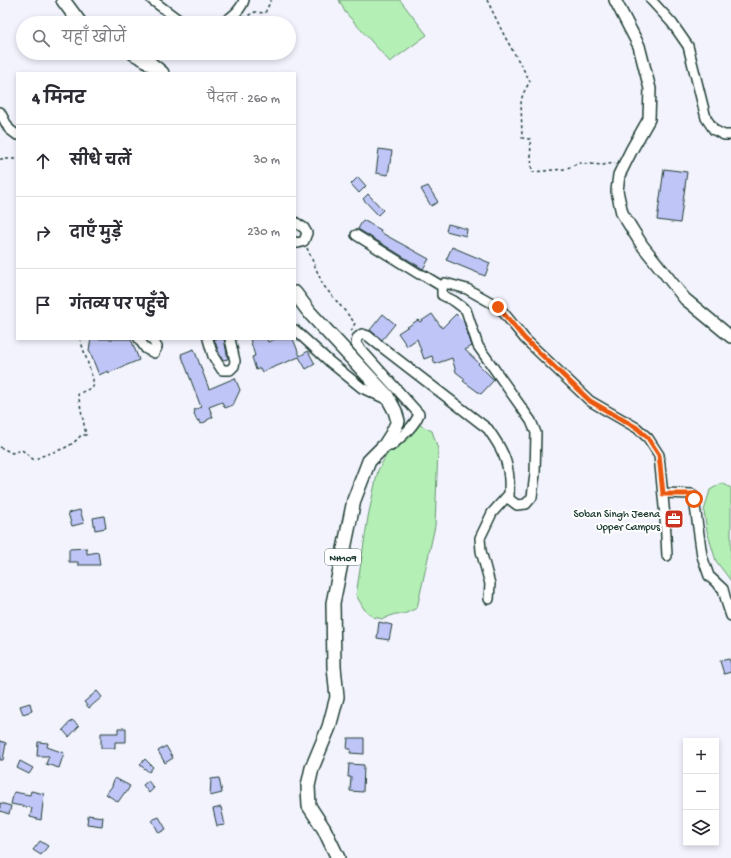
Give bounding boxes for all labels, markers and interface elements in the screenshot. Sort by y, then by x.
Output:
search box [16,16,296,60]
icon: search [30,27,52,49]
text: यहाँ खोजें [62,30,126,48]
text: 4 मिनट [32,90,85,110]
text: पैदल · 260 m [207,92,280,107]
icon: ahead [32,150,54,172]
text: सीधे चलें [70,153,131,171]
text: 30 m [254,153,280,168]
icon: right [32,222,54,244]
text: दाएँ मुड़ें [70,225,122,243]
text: 230 m [247,225,280,240]
icon: arrive [32,294,54,316]
text: गंतव्य पर पहुँचे [70,297,168,315]
route end [489,298,507,316]
route start [685,490,703,508]
office icon: Soban Singh Jeena Upper Campus [663,508,685,530]
place label: Soban Singh Jeena Upper Campus [573,509,661,534]
road number: NH109 [325,549,361,565]
map controls [683,738,719,846]
button: + [683,738,719,774]
button: − [683,774,719,810]
button: layers [683,810,719,846]

